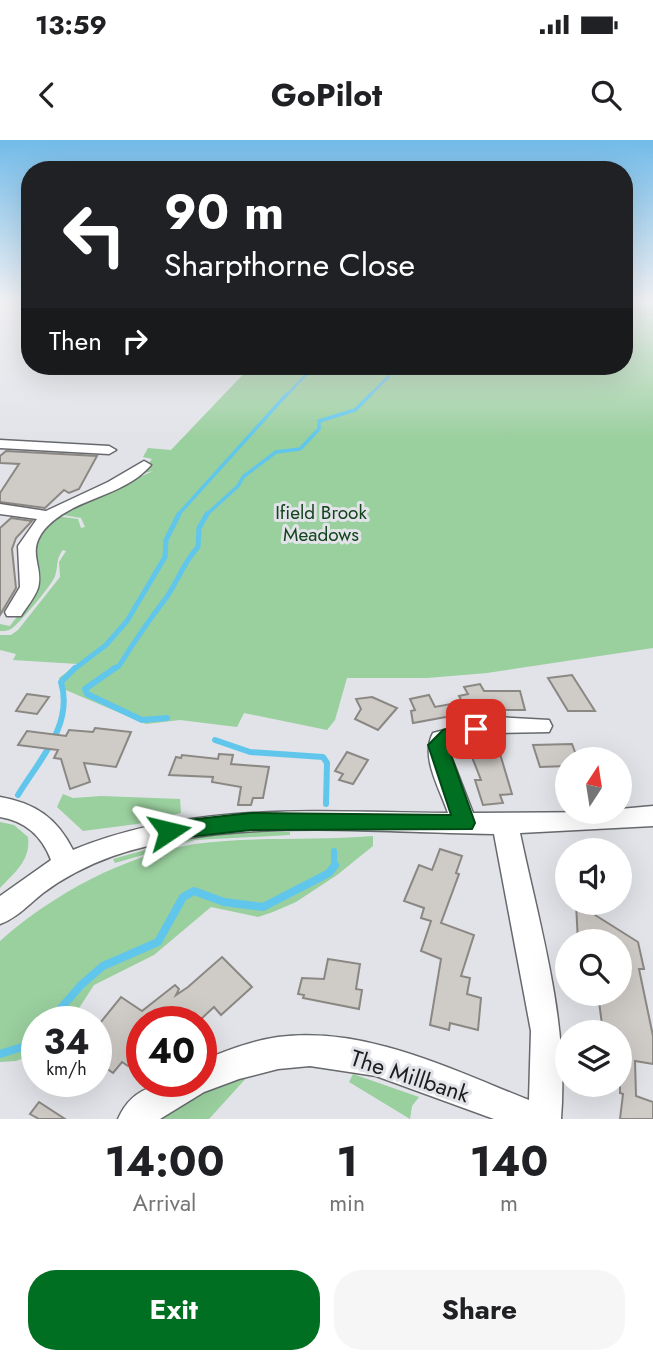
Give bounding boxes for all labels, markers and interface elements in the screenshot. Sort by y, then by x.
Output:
text: 13:59 [35,6,107,44]
text: GoPilot [271,72,382,118]
icon: back [28,76,66,114]
icon: search [587,76,625,114]
text: 90 m [164,177,284,247]
icon: left [49,189,140,280]
text: Sharpthorne Close [164,242,415,288]
text: Then [49,322,102,360]
icon: right [116,322,154,360]
park label: Ifield Brook Meadows [275,499,367,548]
pin [446,699,506,759]
icon: arrive [457,710,495,748]
north arrow [555,747,632,824]
map controls [555,747,632,1097]
position arrow [132,794,206,868]
button: sound [555,838,632,915]
button: search [555,929,632,1006]
speed limit sign: 40 [126,1006,217,1097]
text: 34 [43,1017,90,1067]
button: layers [555,1020,632,1097]
street label: The Millbank [346,1041,475,1111]
text: km/h [46,1056,87,1082]
text: 14:00 [105,1131,224,1192]
text: 1 [336,1131,358,1192]
text: 140 [470,1131,548,1192]
text: Arrival [133,1186,196,1220]
text: min [329,1186,365,1220]
text: m [500,1186,518,1220]
button: Exit [28,1270,320,1350]
button: Share [334,1270,625,1350]

